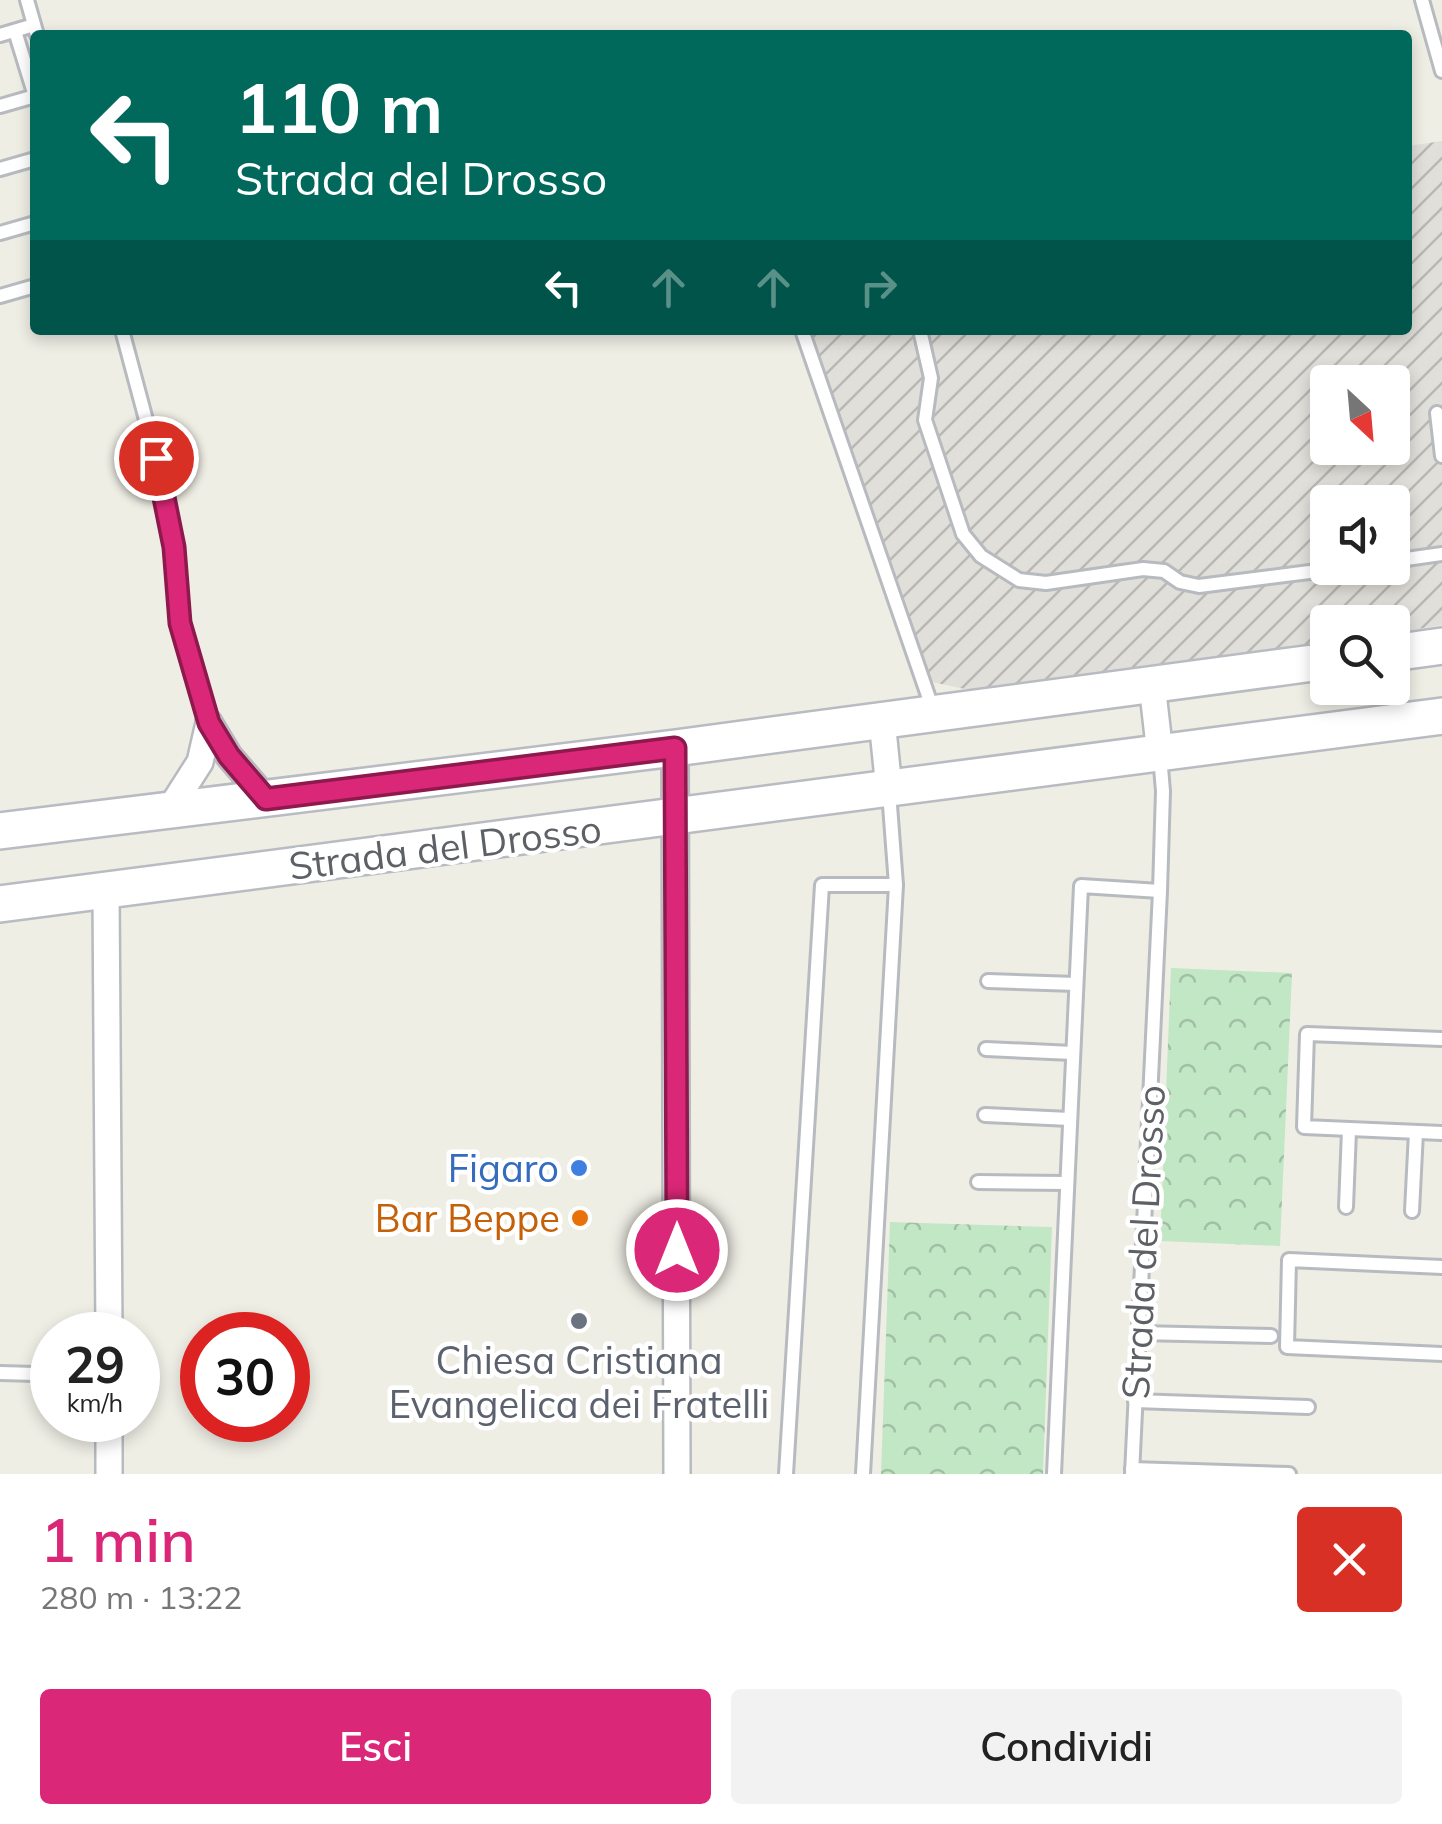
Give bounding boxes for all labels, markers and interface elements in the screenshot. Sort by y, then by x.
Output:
text: 110 m [235,63,443,151]
icon: left [70,70,200,200]
text: Strada del Drosso [235,150,607,206]
icon: left [536,260,591,315]
icon: ahead [641,260,696,315]
icon: ahead [746,260,801,315]
icon: right [851,260,906,315]
north arrow [1310,365,1410,465]
map controls [1310,365,1410,705]
pin [114,416,199,501]
icon: arrive [129,431,184,486]
button: sound [1310,485,1410,585]
button: search [1310,605,1410,705]
street label: Strada del Drosso [286,804,604,890]
street label: Strada del Drosso [1111,1084,1175,1400]
place label: Figaro [448,1144,559,1192]
marker: Figaro [568,1157,590,1179]
place label: Bar Beppe [375,1194,560,1242]
position arrow [625,1198,729,1302]
marker: Bar Beppe [569,1207,591,1229]
marker: Chiesa Cristiana Evangelica dei Fratelli [568,1310,590,1332]
speed limit sign: 30 [180,1312,310,1442]
text: 29 [65,1333,125,1396]
place label: Chiesa Cristiana Evangelica dei Fratelli [389,1336,769,1428]
text: km/h [67,1387,123,1418]
text: 1 min [40,1502,196,1577]
button: close [1297,1507,1402,1612]
text: 280 m · 13:22 [40,1577,242,1617]
button: Esci [40,1689,711,1804]
button: Condividi [731,1689,1402,1804]

